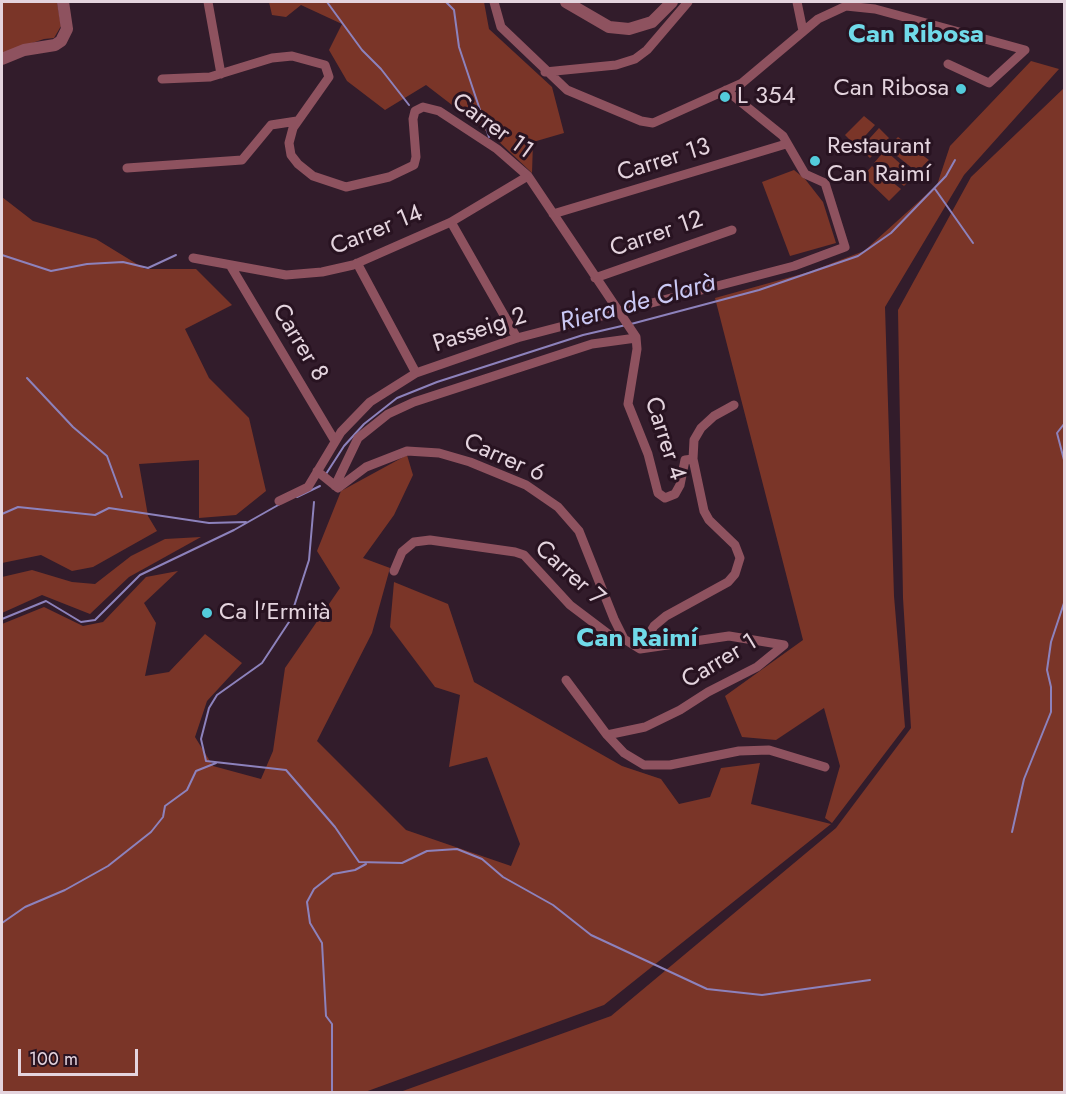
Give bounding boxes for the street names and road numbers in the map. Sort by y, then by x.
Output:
street label: Carrer 11 [446,88,538,166]
street label: Carrer 13 [614,133,714,189]
street label: Carrer 14 [327,200,427,262]
street label: Carrer 12 [607,206,707,264]
street label: Carrer 8 [265,299,333,387]
street label: Passeig 2 [430,302,530,360]
street label: Carrer 4 [637,394,691,484]
street label: Carrer 6 [459,428,549,490]
street label: Carrer 7 [528,535,610,613]
street label: Carrer 1 [677,628,763,696]

